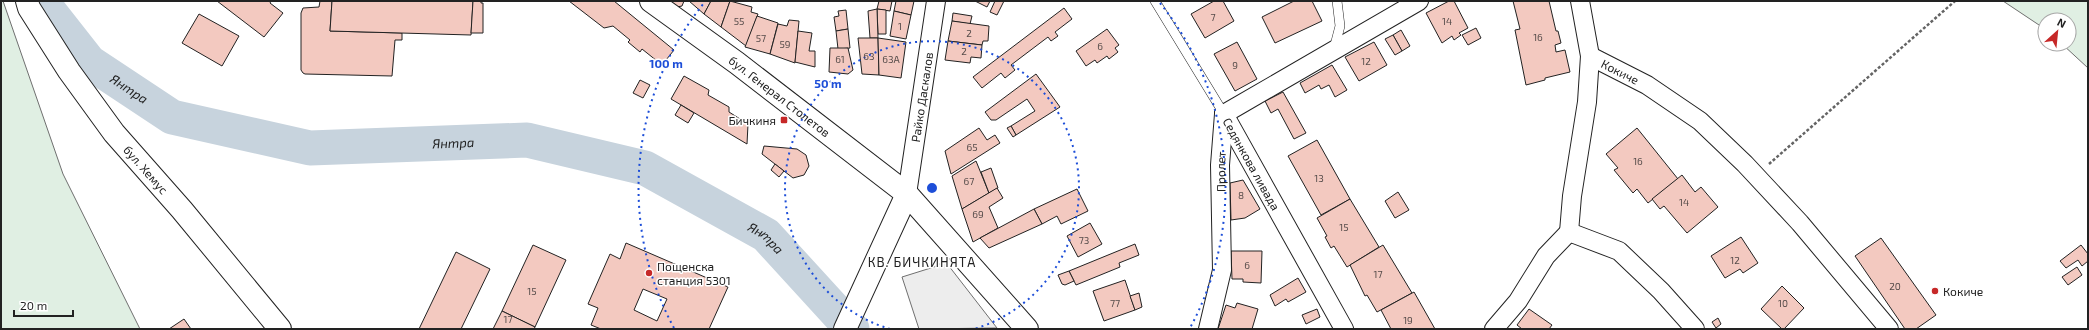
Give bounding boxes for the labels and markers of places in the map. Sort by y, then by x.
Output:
place label: Бичкиня [728,113,776,127]
marker: Бичкиня [779,115,789,125]
centre of rings [925,181,939,195]
place label: Пощенска станция 5301 [657,259,731,287]
marker: Пощенска станция 5301 [644,268,654,278]
place label: Кокиче [1943,284,1983,298]
marker: Кокиче [1930,286,1940,296]

